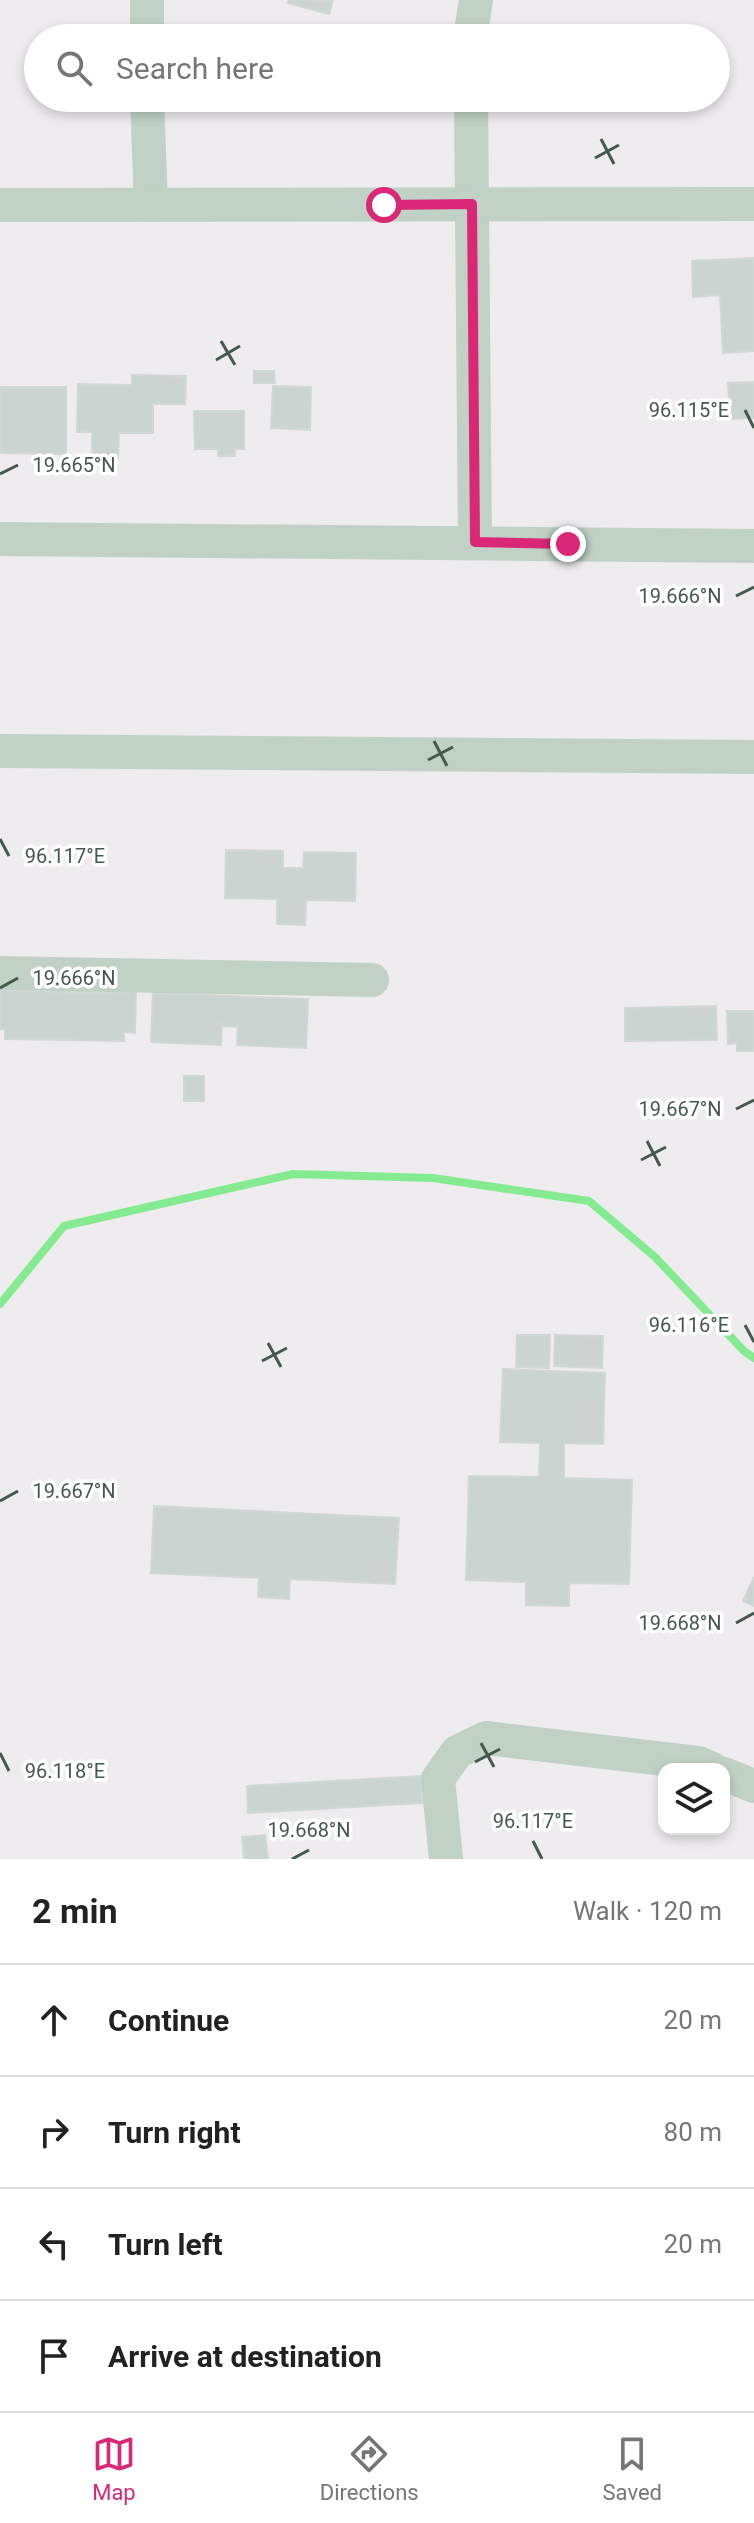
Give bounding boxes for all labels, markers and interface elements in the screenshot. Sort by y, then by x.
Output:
search box [24,24,730,112]
icon: search [52,46,96,90]
text: Search here [116,51,274,86]
route start [366,187,402,223]
text: 96.115°E [649,398,729,422]
text: 19.665°N [32,453,116,477]
route end [550,526,586,562]
text: 19.666°N [638,584,722,608]
text: 96.117°E [25,844,105,868]
text: 19.666°N [32,966,116,990]
text: 19.667°N [638,1097,722,1121]
text: 96.116°E [649,1313,729,1337]
text: 19.667°N [32,1479,116,1503]
text: 19.668°N [638,1611,722,1635]
text: 96.118°E [25,1759,105,1783]
map controls [658,1763,730,1835]
button: layers [658,1763,730,1835]
text: 96.117°E [493,1809,573,1833]
text: 19.668°N [267,1818,351,1842]
text: 2 min [32,1891,117,1931]
text: Walk · 120 m [573,1896,722,1926]
icon: ahead [32,1998,76,2042]
text: Continue [108,2003,229,2038]
text: 20 m [664,2005,722,2035]
icon: right [32,2110,76,2154]
text: Turn right [108,2115,241,2150]
text: 80 m [664,2117,722,2147]
icon: left [32,2222,76,2266]
text: Turn left [108,2227,223,2262]
text: 20 m [664,2229,722,2259]
icon: arrive [32,2334,76,2378]
text: Arrive at destination [108,2339,382,2374]
tab: Map [92,2432,136,2505]
tab: Directions [320,2432,419,2505]
tab: Saved [603,2432,662,2505]

